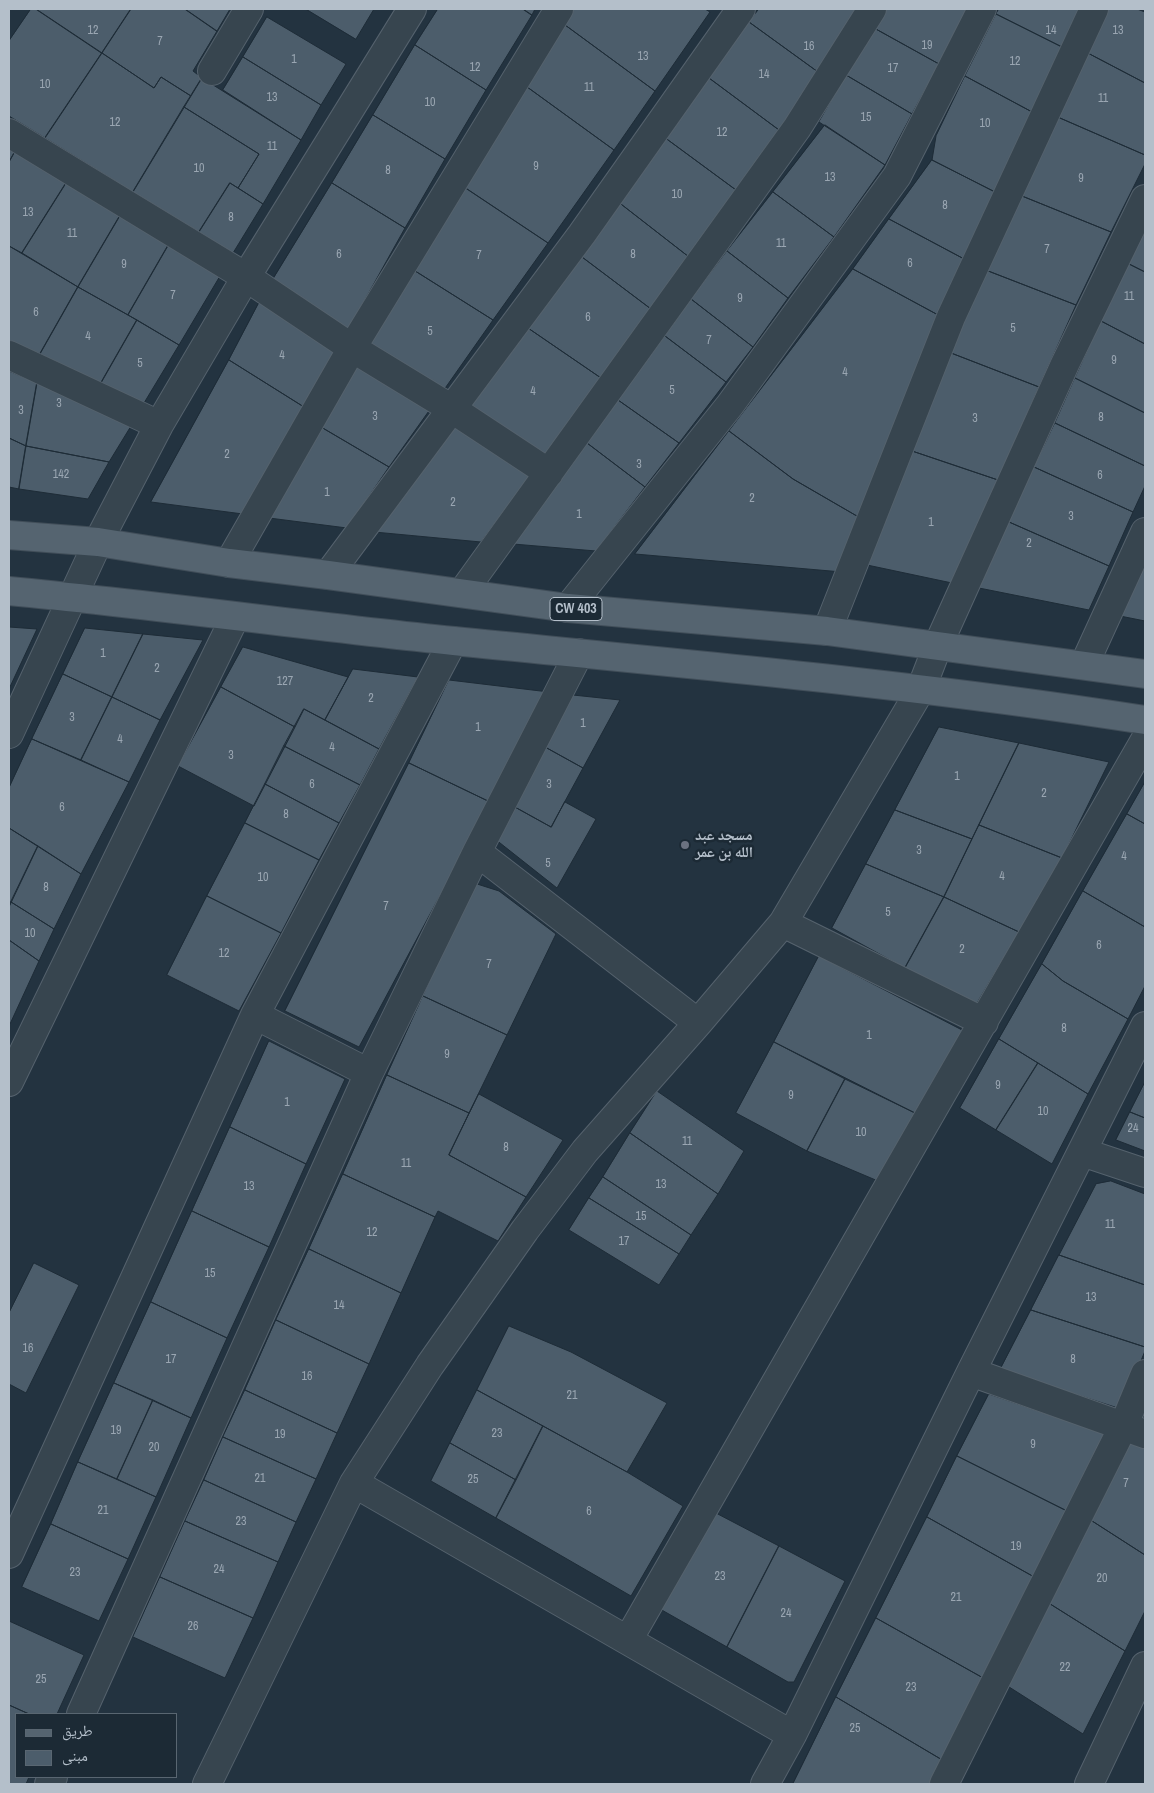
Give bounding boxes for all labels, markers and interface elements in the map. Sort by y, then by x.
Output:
house number: 12 [88,24,98,38]
house number: 14 [1046,24,1056,38]
house number: 13 [1113,24,1123,38]
house number: 7 [157,35,163,49]
house number: 19 [922,39,932,53]
house number: 16 [804,40,814,54]
house number: 13 [638,50,648,64]
house number: 1 [291,53,297,67]
house number: 12 [1010,55,1020,69]
house number: 12 [470,61,480,75]
house number: 17 [888,62,898,76]
house number: 14 [759,68,769,82]
house number: 10 [40,78,50,92]
house number: 11 [584,81,594,95]
house number: 13 [267,91,277,105]
house number: 11 [1098,92,1108,106]
house number: 10 [425,96,435,110]
house number: 15 [861,111,871,125]
house number: 12 [110,116,120,130]
house number: 10 [980,117,990,131]
house number: 12 [717,126,727,140]
house number: 11 [267,140,277,154]
house number: 9 [533,160,539,174]
house number: 10 [194,162,204,176]
house number: 8 [385,164,391,178]
house number: 13 [825,171,835,185]
house number: 9 [1078,172,1084,186]
house number: 10 [672,188,682,202]
house number: 8 [942,199,948,213]
house number: 13 [23,206,33,220]
house number: 8 [228,211,234,225]
house number: 11 [67,227,77,241]
house number: 11 [776,237,786,251]
house number: 7 [1044,243,1050,257]
house number: 6 [336,248,342,262]
house number: 8 [630,248,636,262]
house number: 7 [476,249,482,263]
house number: 6 [907,257,913,271]
house number: 9 [121,258,127,272]
house number: 7 [170,289,176,303]
house number: 11 [1124,290,1134,304]
house number: 9 [737,292,743,306]
house number: 6 [33,306,39,320]
house number: 6 [585,311,591,325]
house number: 5 [1010,322,1016,336]
house number: 5 [427,325,433,339]
house number: 4 [85,330,91,344]
house number: 7 [706,334,712,348]
house number: 4 [279,349,285,363]
house number: 9 [1111,354,1117,368]
house number: 5 [137,357,143,371]
house number: 4 [842,366,848,380]
house number: 5 [669,384,675,398]
house number: 4 [530,385,536,399]
house number: 3 [56,397,62,411]
house number: 3 [18,404,24,418]
house number: 3 [372,410,378,424]
house number: 8 [1098,411,1104,425]
house number: 3 [972,412,978,426]
house number: 2 [224,448,230,462]
house number: 3 [636,458,642,472]
house number: 142 [53,468,69,482]
house number: 6 [1097,469,1103,483]
house number: 1 [324,486,330,500]
house number: 2 [749,492,755,506]
house number: 2 [450,496,456,510]
house number: 1 [576,508,582,522]
house number: 3 [1068,510,1074,524]
house number: 1 [928,516,934,530]
house number: 2 [1026,537,1032,551]
road number: CW 403 [550,598,602,620]
house number: 1 [100,647,106,661]
house number: 2 [154,662,160,676]
house number: 127 [277,675,293,689]
house number: 2 [368,692,374,706]
house number: 3 [69,711,75,725]
house number: 1 [580,717,586,731]
house number: 1 [475,721,481,735]
house number: 4 [117,733,123,747]
house number: 4 [329,741,335,755]
house number: 3 [228,749,234,763]
house number: 1 [954,770,960,784]
house number: 6 [309,778,315,792]
house number: 3 [546,778,552,792]
house number: 2 [1041,787,1047,801]
house number: 6 [59,801,65,815]
house number: 8 [283,808,289,822]
place label: مسجد عبد الله بن عمر [695,827,753,862]
marker: مسجد عبد الله بن عمر [679,839,691,851]
house number: 3 [916,844,922,858]
house number: 4 [1121,850,1127,864]
house number: 5 [545,857,551,871]
house number: 4 [999,870,1005,884]
house number: 10 [258,871,268,885]
house number: 8 [43,881,49,895]
house number: 7 [383,900,389,914]
house number: 5 [885,906,891,920]
house number: 10 [25,927,35,941]
house number: 6 [1096,939,1102,953]
house number: 2 [959,943,965,957]
house number: 12 [219,947,229,961]
house number: 7 [486,958,492,972]
house number: 8 [1061,1022,1067,1036]
house number: 1 [866,1029,872,1043]
house number: 9 [444,1048,450,1062]
house number: 9 [995,1079,1001,1093]
house number: 9 [788,1089,794,1103]
house number: 1 [284,1096,290,1110]
house number: 10 [1038,1105,1048,1119]
house number: 24 [1128,1122,1138,1136]
house number: 10 [856,1126,866,1140]
house number: 11 [682,1135,692,1149]
house number: 8 [503,1141,509,1155]
house number: 11 [401,1157,411,1171]
house number: 13 [656,1178,666,1192]
house number: 13 [244,1180,254,1194]
house number: 15 [636,1210,646,1224]
house number: 11 [1105,1218,1115,1232]
house number: 12 [367,1226,377,1240]
house number: 17 [619,1235,629,1249]
house number: 15 [205,1267,215,1281]
house number: 13 [1086,1291,1096,1305]
house number: 14 [334,1299,344,1313]
house number: 16 [23,1342,33,1356]
house number: 17 [166,1353,176,1367]
house number: 8 [1070,1353,1076,1367]
house number: 16 [302,1370,312,1384]
house number: 21 [567,1389,577,1403]
house number: 19 [111,1424,121,1438]
house number: 23 [492,1427,502,1441]
house number: 19 [275,1428,285,1442]
house number: 9 [1030,1438,1036,1452]
house number: 20 [149,1441,159,1455]
house number: 21 [255,1472,265,1486]
house number: 25 [468,1473,478,1487]
house number: 7 [1123,1477,1129,1491]
house number: 21 [98,1504,108,1518]
house number: 6 [586,1505,592,1519]
house number: 23 [236,1515,246,1529]
house number: 19 [1011,1540,1021,1554]
house number: 24 [214,1563,224,1577]
house number: 23 [70,1566,80,1580]
house number: 23 [715,1570,725,1584]
house number: 20 [1097,1572,1107,1586]
house number: 21 [951,1591,961,1605]
house number: 24 [781,1607,791,1621]
house number: 26 [188,1620,198,1634]
house number: 22 [1060,1661,1070,1675]
house number: 25 [36,1673,46,1687]
house number: 23 [906,1681,916,1695]
legend [15,1713,178,1778]
text: طريق [62,1720,93,1741]
house number: 25 [850,1722,860,1736]
text: مبنى [62,1745,88,1766]

